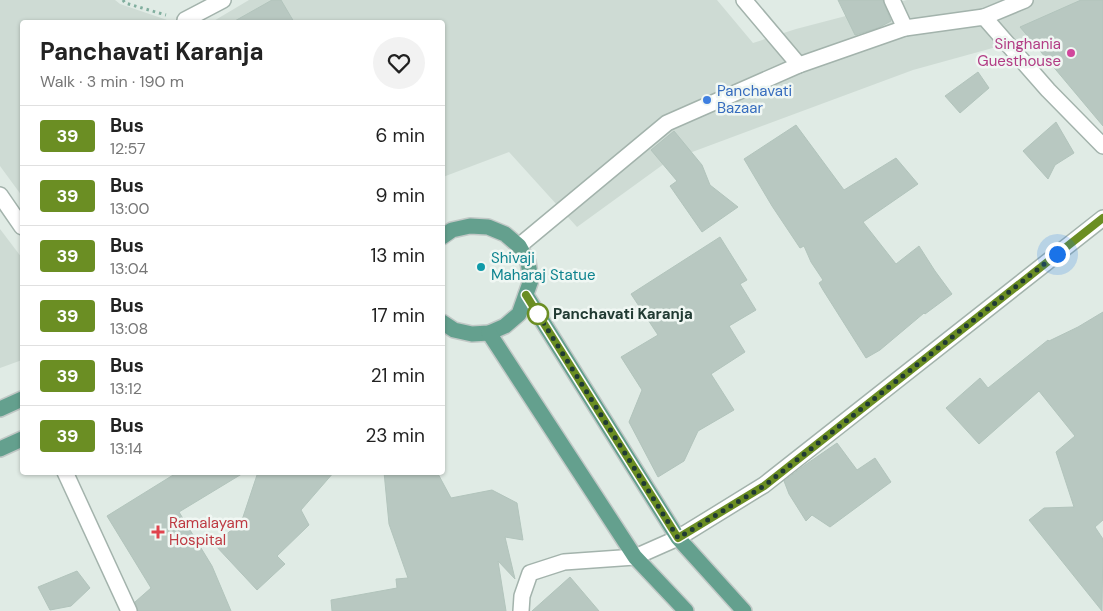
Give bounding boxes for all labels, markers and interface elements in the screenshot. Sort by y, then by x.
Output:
place label: Singhania Guesthouse [977,34,1061,71]
text: Panchavati Karanja [40,36,264,67]
button: heart [373,37,425,89]
marker: Singhania Guesthouse [1065,47,1077,59]
text: Walk · 3 min · 190 m [40,71,184,92]
place label: Panchavati Bazaar [717,81,792,118]
marker: Panchavati Bazaar [701,94,713,106]
text: Bus [110,113,144,138]
text: 6 min [376,123,425,148]
text: 39 [57,124,78,148]
text: 12:57 [110,138,145,159]
text: Bus [110,173,144,198]
text: 9 min [376,183,425,208]
text: 39 [57,184,78,208]
text: 13:00 [110,198,150,219]
text: Bus [110,233,144,258]
your location [1045,242,1070,267]
text: 13 min [370,243,425,268]
text: 39 [57,244,78,268]
place label: Shivaji Maharaj Statue [491,248,595,285]
text: 13:04 [110,258,148,279]
marker: Shivaji Maharaj Statue [475,261,487,273]
text: Bus [110,293,144,318]
text: 17 min [371,303,425,328]
marker: Panchavati Karanja [527,303,549,325]
text: 39 [57,304,78,328]
place label: Panchavati Karanja [553,304,693,324]
text: 13:08 [110,318,148,339]
text: Bus [110,353,144,378]
text: 21 min [371,363,425,388]
text: 39 [57,364,78,388]
text: 13:12 [110,378,142,399]
text: Bus [110,413,144,438]
text: 23 min [365,423,425,448]
text: 39 [57,424,78,448]
text: 13:14 [110,438,142,459]
place label: Ramalayam Hospital [169,513,248,550]
marker: Ramalayam Hospital [151,525,165,539]

